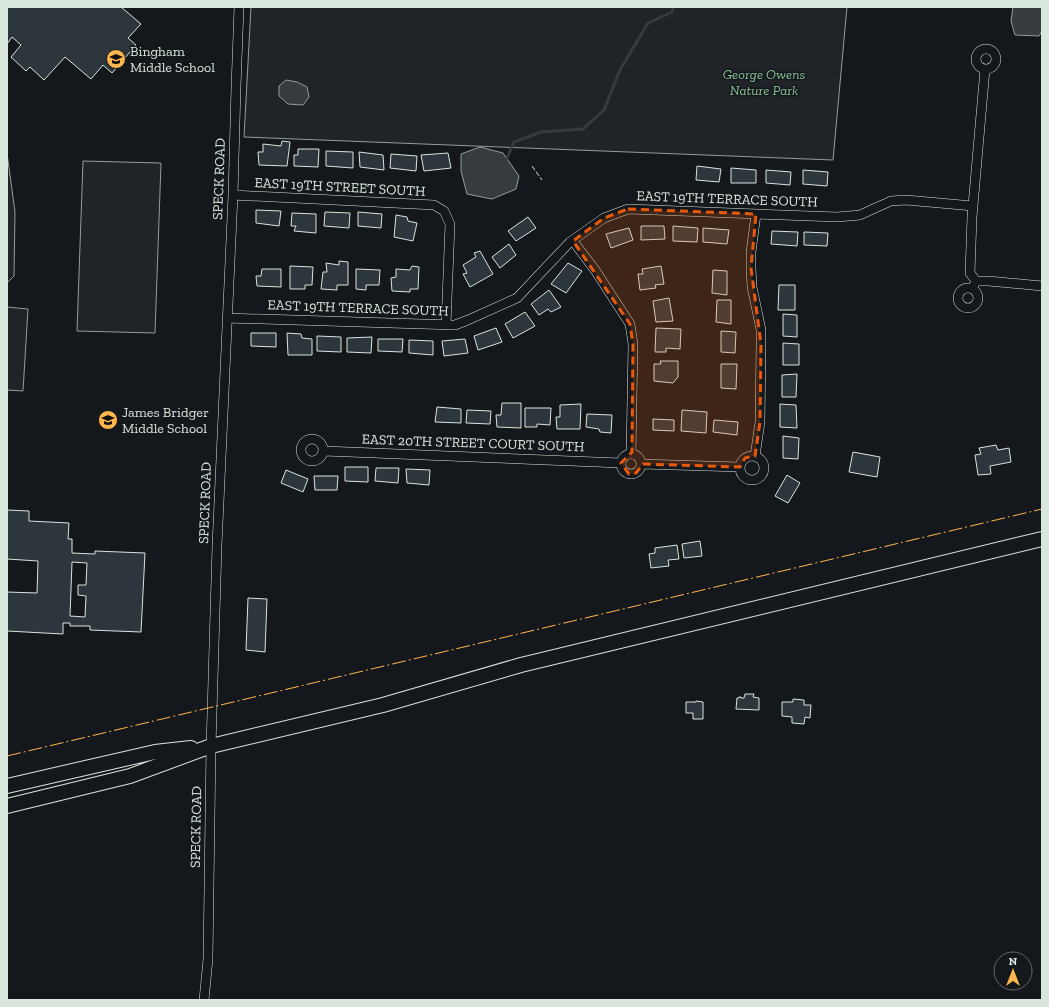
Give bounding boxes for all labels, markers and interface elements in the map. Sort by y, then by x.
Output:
place label: Bingham Middle School [130,43,215,76]
school or university icon: Bingham Middle School [105,48,127,70]
park label: George Owens Nature Park [723,66,805,99]
street label: SPECK ROAD [209,138,229,220]
street label: EAST 19TH STREET SOUTH [254,174,426,200]
street label: EAST 19TH TERRACE SOUTH [636,187,818,211]
street label: EAST 19TH TERRACE SOUTH [267,296,449,320]
place label: James Bridger Middle School [122,404,209,437]
school or university icon: James Bridger Middle School [97,409,119,431]
street label: EAST 20TH STREET COURT SOUTH [361,431,585,455]
street label: SPECK ROAD [195,462,215,544]
street label: SPECK ROAD [187,786,205,868]
north arrow [993,951,1033,991]
text: N [1009,955,1018,968]

